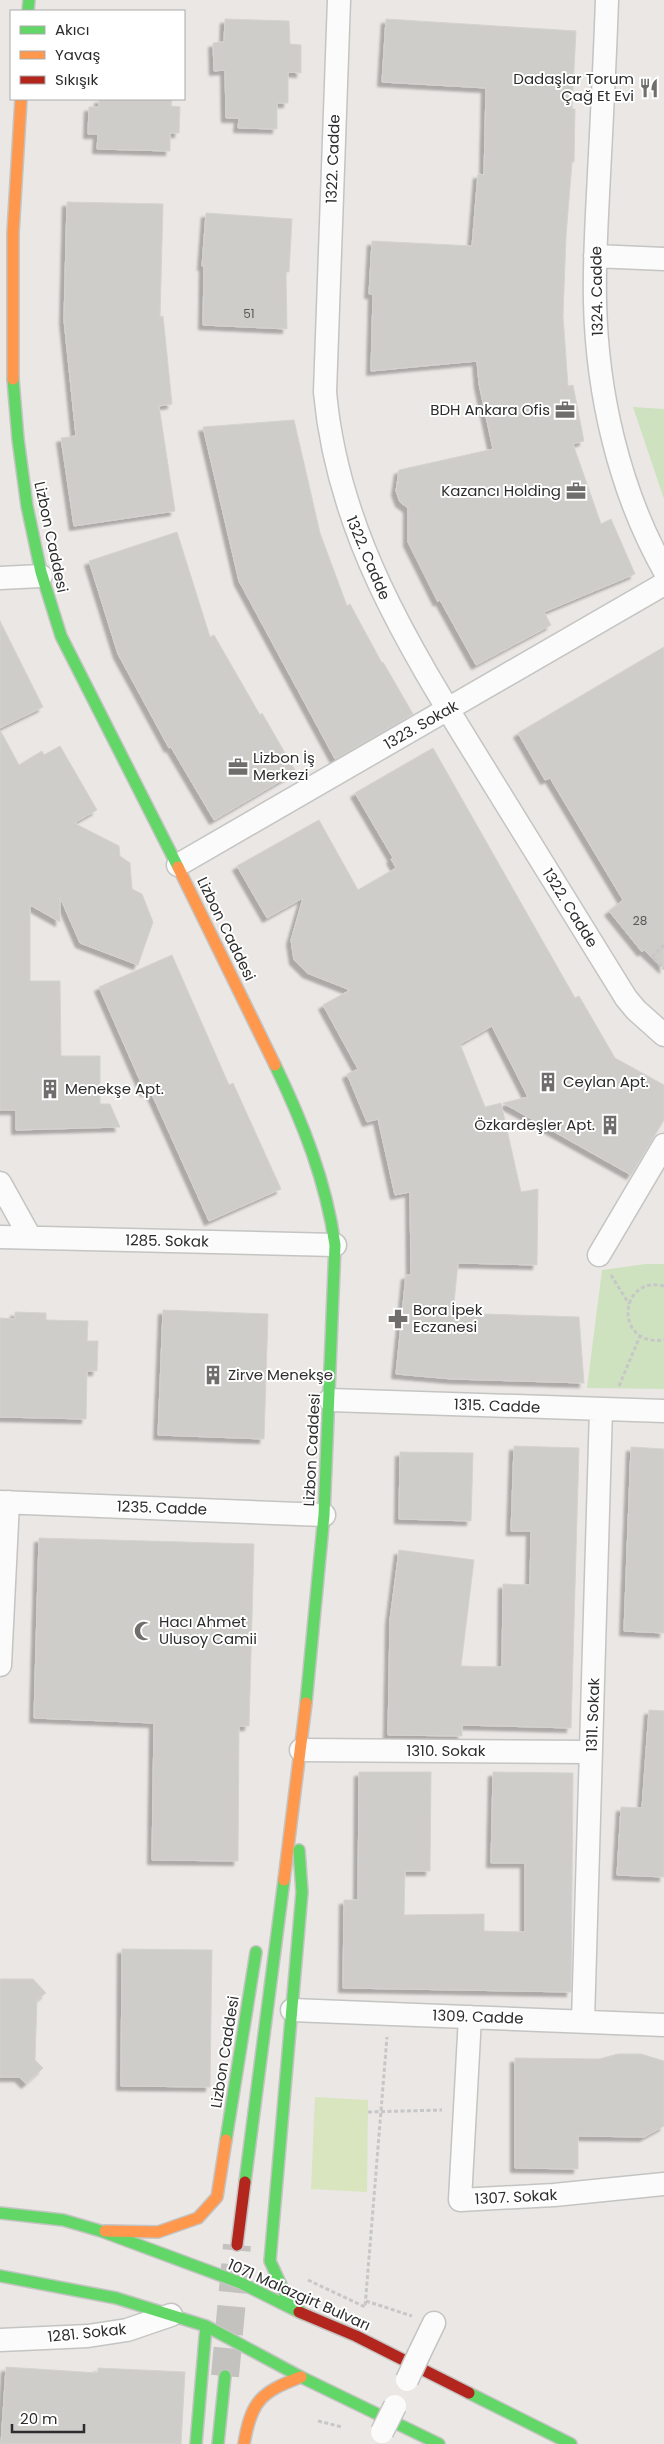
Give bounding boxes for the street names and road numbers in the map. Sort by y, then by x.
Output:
street label: 1322. Cadde [320,114,345,204]
street label: 1324. Cadde [585,246,608,336]
street label: Lizbon Caddesi [29,479,74,594]
street label: 1322. Cadde [341,513,396,603]
street label: 1323. Sokak [380,695,462,754]
street label: 1322. Cadde [538,864,603,951]
street label: Lizbon Caddesi [192,873,261,984]
street label: 1285. Sokak [125,1229,209,1252]
street label: Lizbon Caddesi [298,1393,325,1507]
street label: 1315. Cadde [454,1394,541,1418]
street label: 1235. Cadde [117,1495,207,1520]
street label: 1311. Sokak [581,1677,604,1753]
street label: 1310. Sokak [406,1740,486,1761]
street label: Lizbon Caddesi [205,1994,244,2109]
street label: 1309. Cadde [432,2004,524,2029]
street label: 1307. Sokak [474,2184,558,2209]
street label: 1071 Malazgirt Bulvarı [225,2254,374,2335]
street label: 1281. Sokak [47,2318,128,2347]

